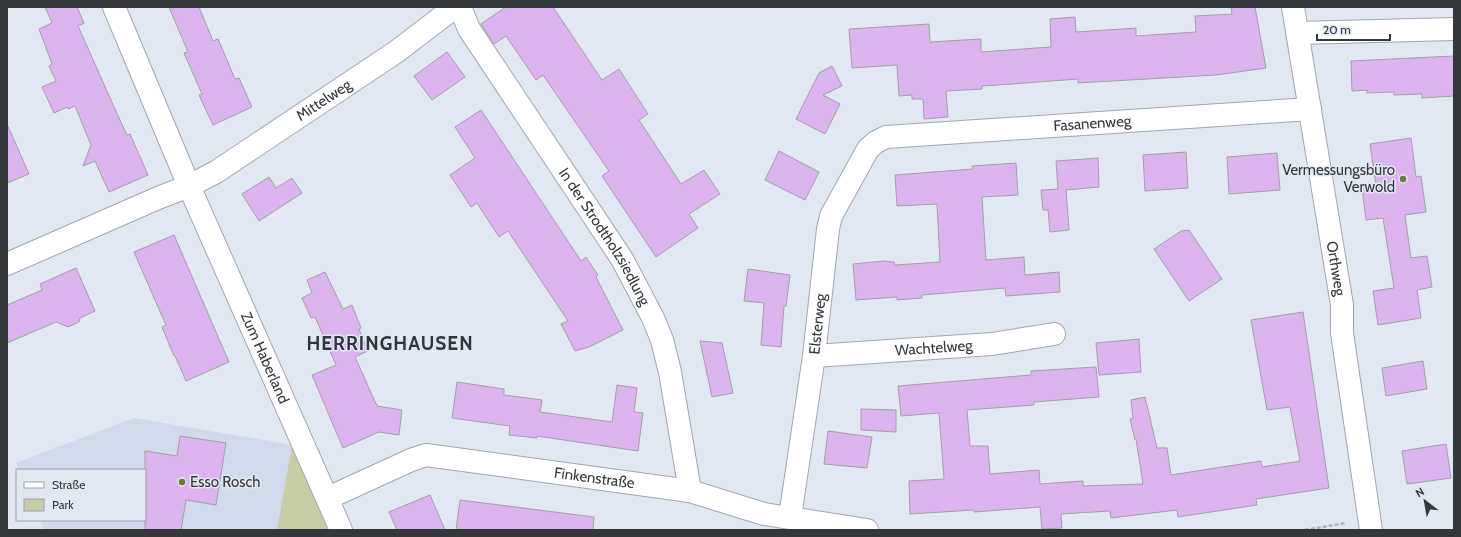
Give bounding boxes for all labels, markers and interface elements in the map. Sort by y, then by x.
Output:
scale bar [1317,16,1390,42]
text: 20 m [1323,22,1351,37]
street label: Mittelweg [293,75,355,125]
street label: Fasanenweg [1053,112,1132,135]
place label: Vermessungsbüro Verwold [1282,161,1395,196]
street label: In der Strodtholzsiedlung [555,164,654,309]
marker: Vermessungsbüro Verwold [1398,174,1408,184]
street label: Orthweg [1323,240,1349,298]
street label: Elsterweg [805,292,830,356]
street label: Zum Haberland [237,309,293,406]
district label: HERRINGHAUSEN [306,332,474,355]
street label: Wachtelweg [894,336,974,360]
street label: Finkenstraße [553,464,636,492]
legend [16,469,146,521]
place label: Esso Rosch [190,473,260,491]
text: Straße [52,477,85,492]
marker: Esso Rosch [177,477,187,487]
north arrow [1405,481,1445,521]
text: N [1413,484,1427,500]
text: Park [52,497,74,512]

